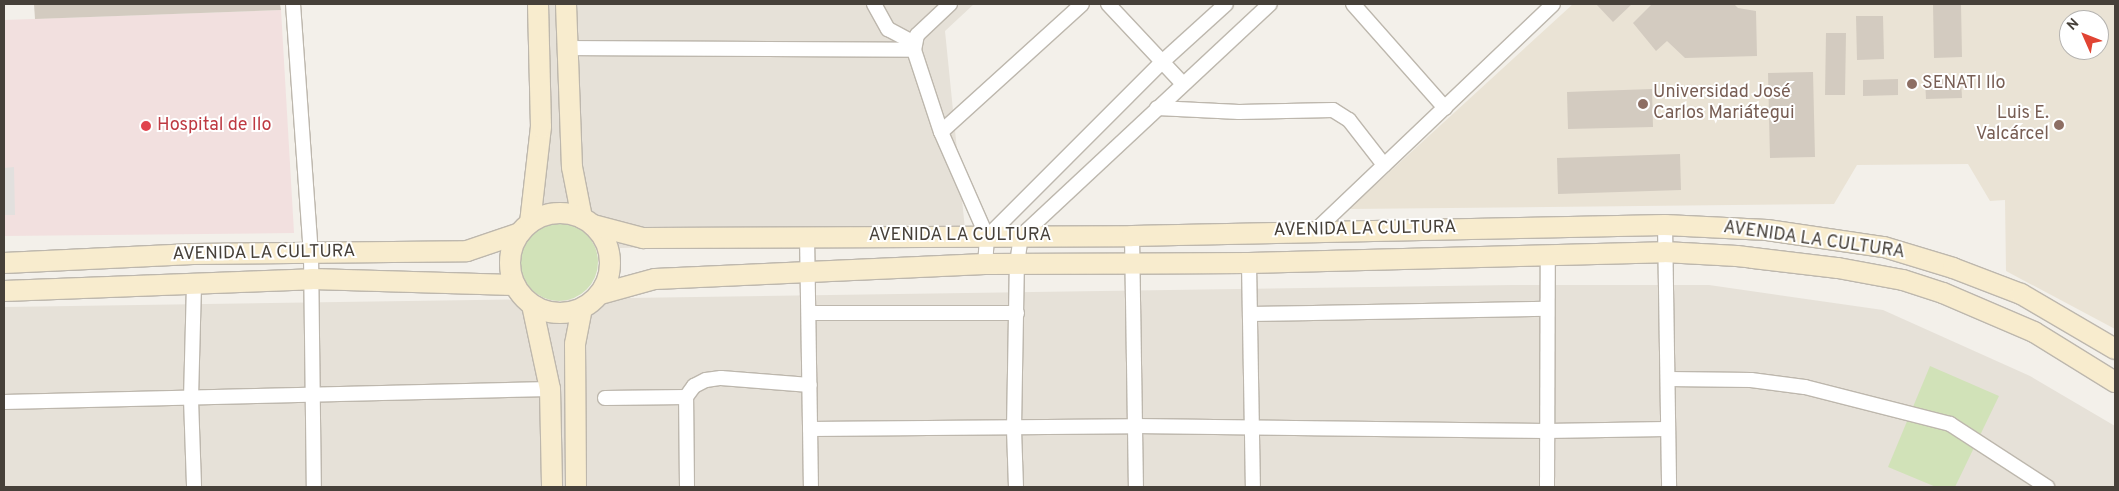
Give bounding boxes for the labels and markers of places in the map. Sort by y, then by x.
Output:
place label: SENATI Ilo [1922,73,2006,95]
marker: SENATI Ilo [1906,78,1918,90]
place label: Universidad José Carlos Mariátegui [1653,83,1795,126]
marker: Universidad José Carlos Mariátegui [1637,98,1649,110]
place label: Luis E. Valcárcel [1976,104,2049,146]
place label: Hospital de Ilo [157,115,272,137]
marker: Hospital de Ilo [139,119,153,133]
marker: Luis E. Valcárcel [2053,119,2065,131]

